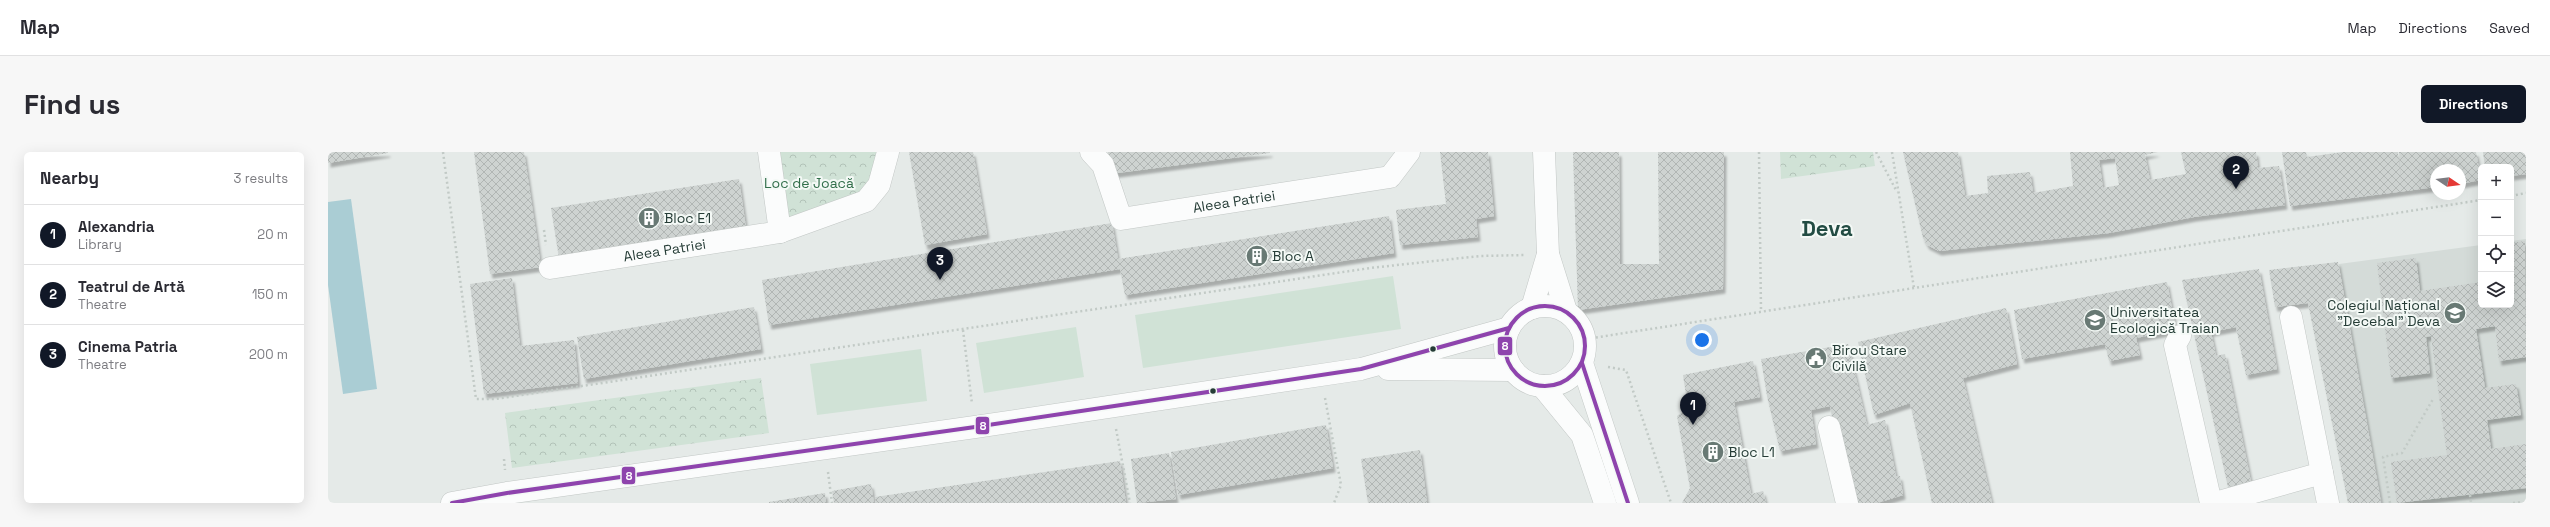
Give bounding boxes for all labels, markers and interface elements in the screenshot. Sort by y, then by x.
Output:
text: Map [20,15,60,40]
text: Map [2347,19,2377,37]
text: Directions [2399,19,2467,37]
text: Saved [2489,19,2530,37]
button: Directions [2421,85,2526,123]
text: Find us [24,86,121,122]
pin: 2 [2223,156,2249,189]
north arrow [2430,164,2466,200]
map controls [2478,164,2514,308]
button: + [2478,164,2514,200]
text: Nearby [40,167,99,189]
text: 3 results [234,170,288,187]
park label: Loc de Joacă [764,174,854,192]
street label: Aleea Patriei [1191,186,1277,217]
button: − [2478,200,2514,236]
building icon: Bloc E1 [636,205,662,231]
place label: Bloc E1 [664,209,711,227]
district label: Deva [1801,214,1853,242]
text: Alexandria [78,217,155,236]
text: 1 [50,226,56,243]
text: 20 m [257,226,288,243]
street label: Aleea Patriei [622,235,707,265]
text: Library [78,236,122,253]
button: locate [2478,236,2514,272]
building icon: Bloc A [1244,243,1270,269]
pin: 3 [927,247,953,280]
place label: Bloc A [1272,247,1314,265]
button: layers [2478,272,2514,308]
text: Teatrul de Artă [78,277,185,296]
text: 2 [49,286,57,303]
text: 150 m [252,286,288,303]
text: Theatre [78,296,127,313]
place label: Colegiul Național "Decebal" Deva [2327,296,2440,330]
school or university icon: Colegiul Național "Decebal" Deva [2442,300,2468,326]
place label: Universitatea Ecologică Traian [2110,303,2219,337]
school or university icon: Universitatea Ecologică Traian [2082,307,2108,333]
your location [1692,330,1712,350]
line badge: 8 [1497,336,1513,356]
text: Cinema Patria [78,337,177,356]
text: 8 [1502,339,1509,353]
place label: Birou Stare Civilă [1832,341,1907,375]
unlabelled marker [1428,344,1438,354]
public building icon: Birou Stare Civilă [1803,345,1829,371]
text: 3 [49,346,57,363]
text: 200 m [249,346,288,363]
text: Theatre [78,356,127,373]
unlabelled marker [1208,386,1218,396]
pin: 1 [1680,392,1706,425]
line badge: 8 [975,416,990,435]
text: 8 [980,419,987,433]
building icon: Bloc L1 [1700,439,1726,465]
place label: Bloc L1 [1728,443,1775,461]
line badge: 8 [621,466,636,485]
text: 8 [626,469,633,483]

